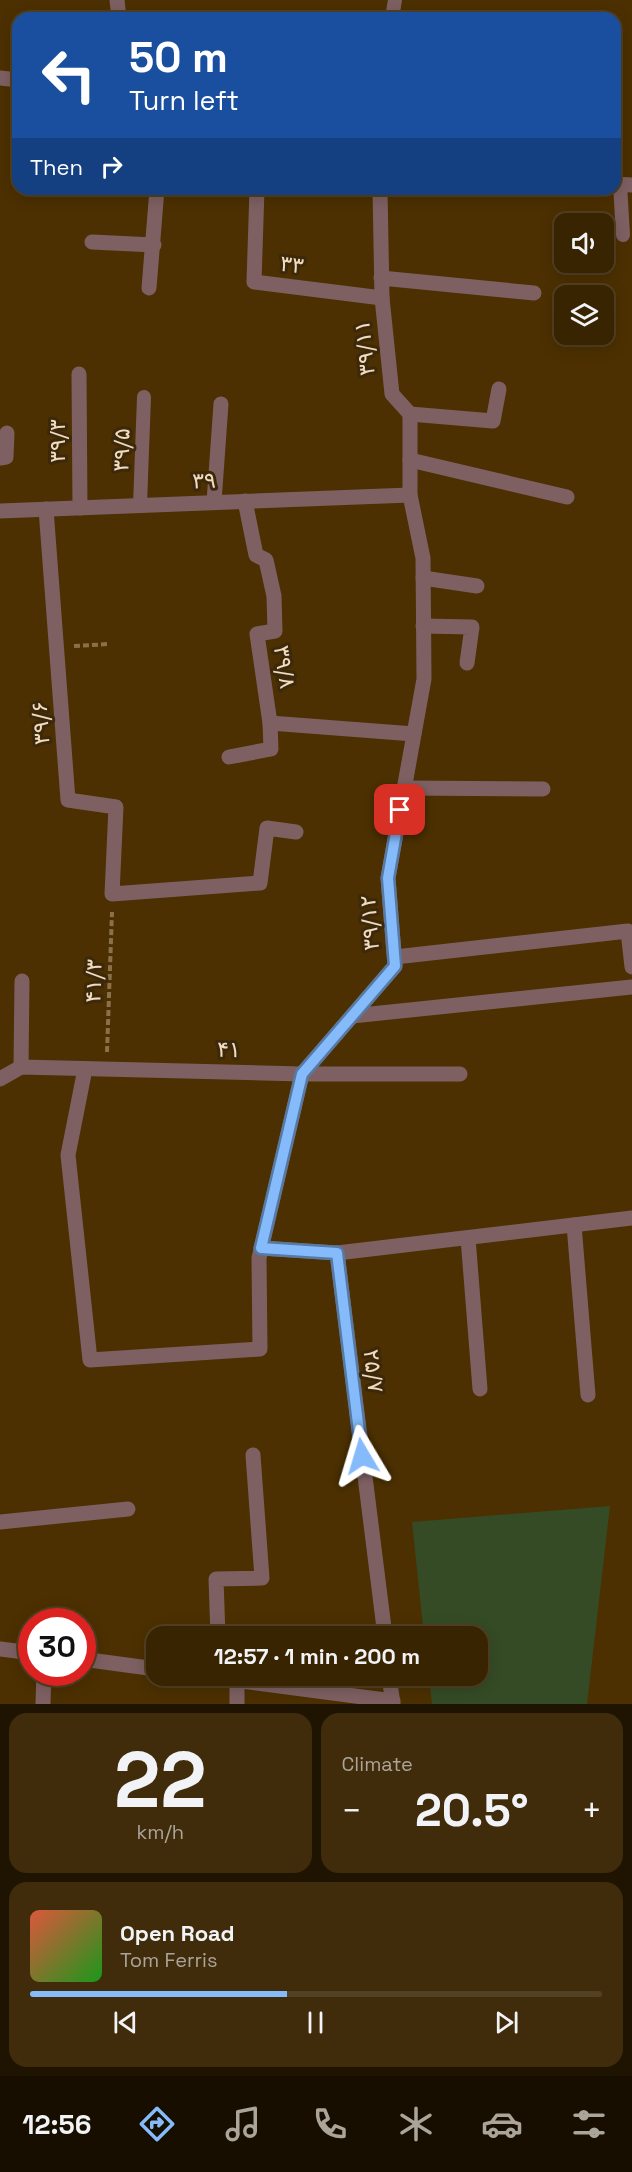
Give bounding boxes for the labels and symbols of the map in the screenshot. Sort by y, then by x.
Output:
street label: ۳۳ [279,249,306,279]
street label: ۳۹/۱۱ [347,319,381,377]
street label: ۳۹/۳ [43,419,71,463]
street label: ۳۹/۵ [106,428,136,472]
street label: ۳۹ [192,466,216,494]
street label: ۳۹/۸ [268,643,302,691]
street label: ۳۹/۶ [25,700,55,746]
pin [374,784,425,835]
street label: ۳۹/۱۲ [353,894,385,952]
street label: ۴۱/۳ [78,959,108,1003]
street label: ۴۱ [217,1035,241,1063]
street label: ۲۵/۷ [357,1348,391,1395]
position arrow [330,1424,394,1488]
speed limit sign: 30 [18,1608,96,1686]

